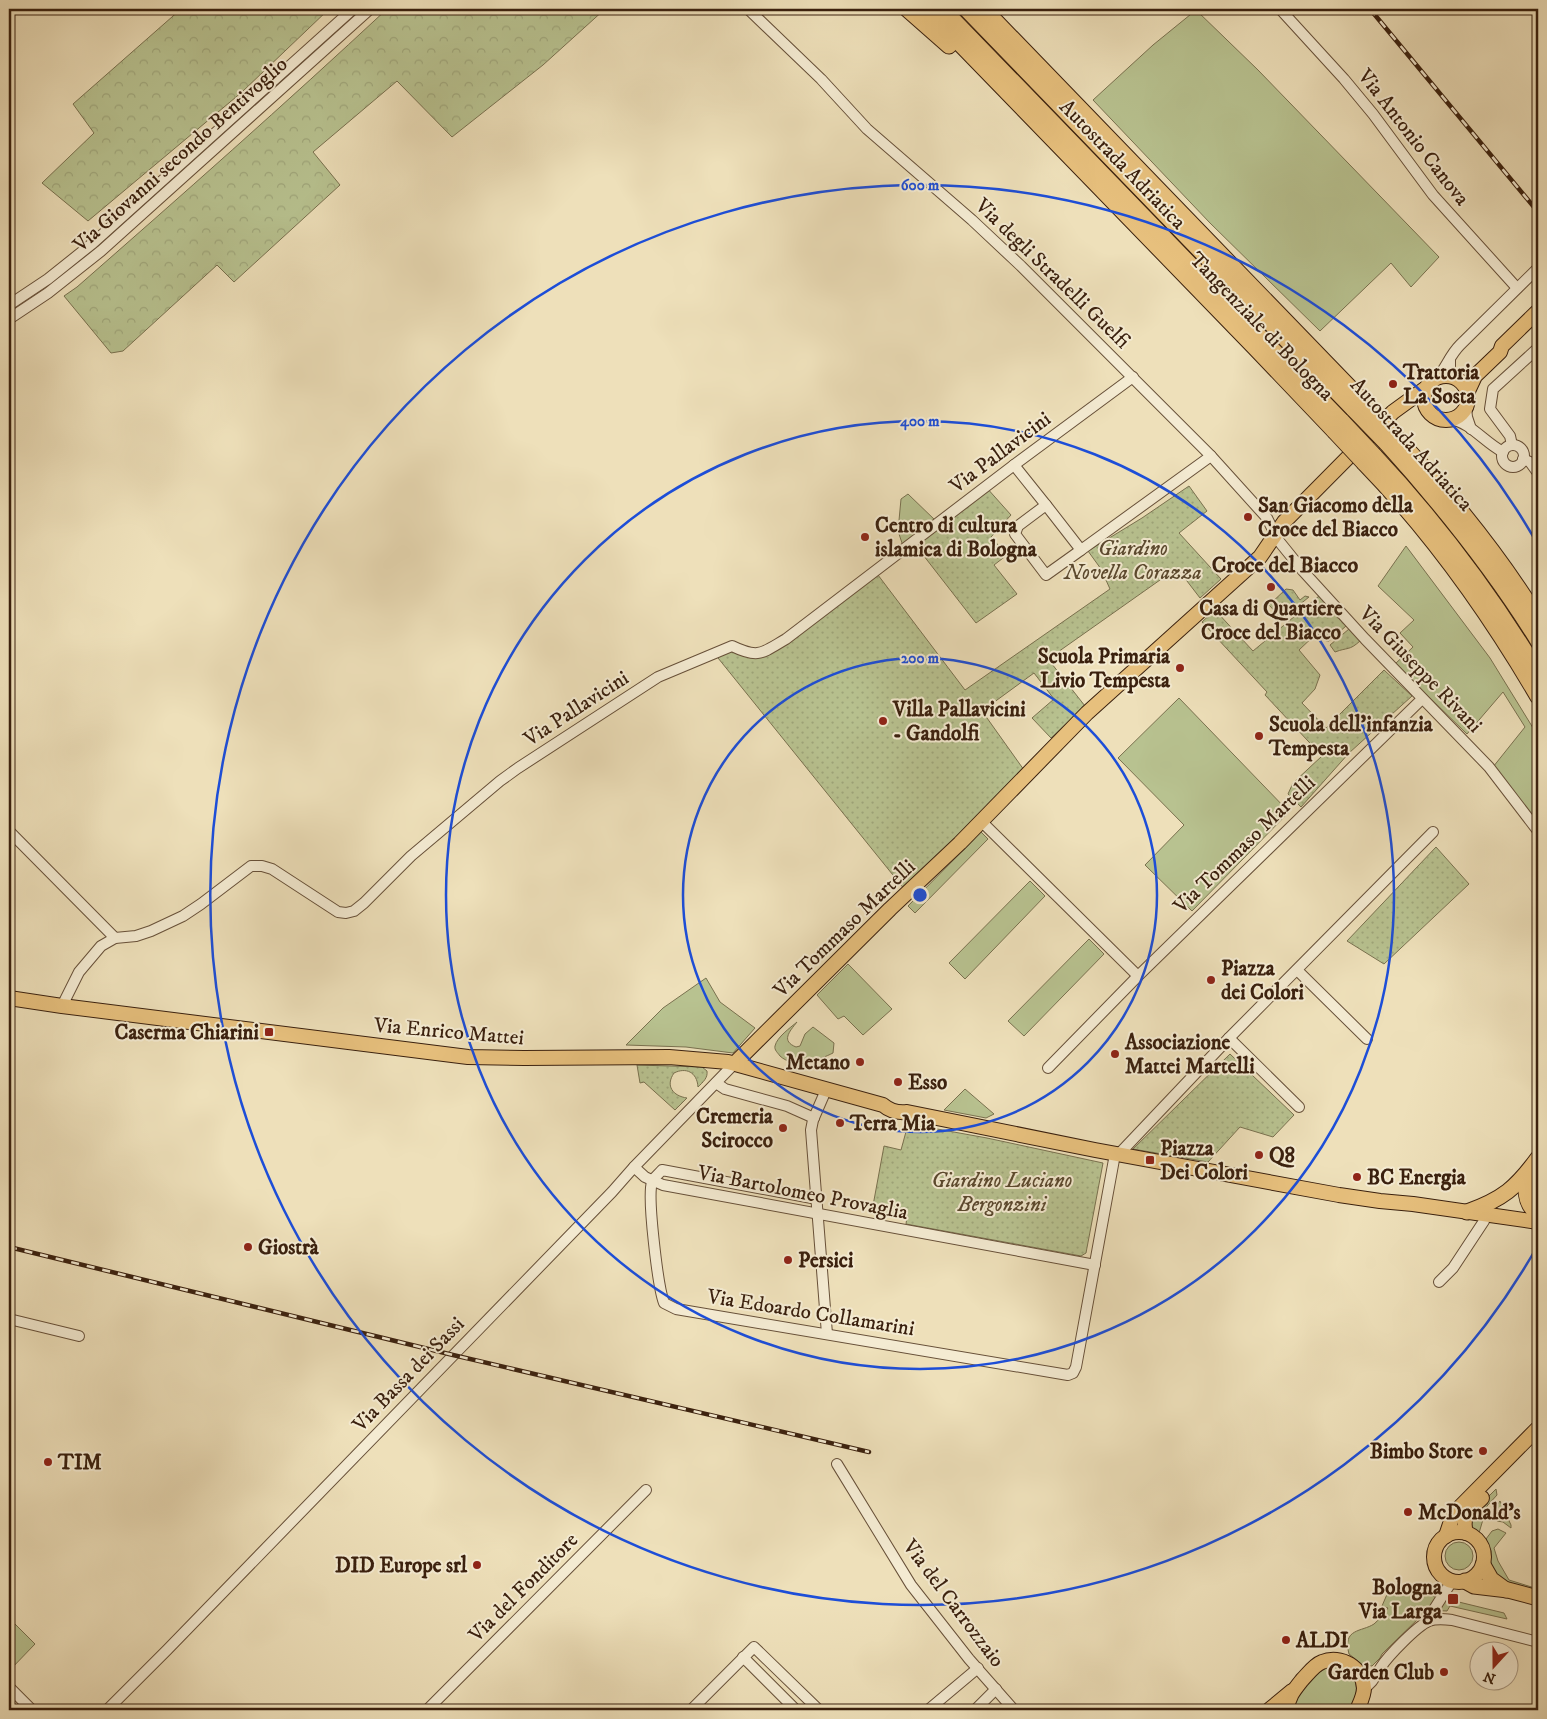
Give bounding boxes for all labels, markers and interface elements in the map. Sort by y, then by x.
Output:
street label: Via Giovanni secondo Bentivoglio [67,51,293,259]
street label: Via Antonio Canova [1351,63,1475,211]
street label: Autostrada Adriatica [1054,94,1191,235]
text: 600 m [901,176,940,195]
street label: Via degli Stradelli Guelfi [969,192,1135,355]
street label: Tangenziale di Bologna [1183,247,1339,407]
place label: Trattoria La Sosta [1402,360,1480,410]
street label: Autostrada Adriatica [1344,372,1478,517]
marker: Trattoria La Sosta [1387,378,1399,390]
street label: Via Pallavicini [944,406,1056,500]
text: 400 m [899,412,940,431]
place label: San Giacomo della Croce del Biacco [1258,493,1414,543]
marker: San Giacomo della Croce del Biacco [1242,511,1254,523]
place label: Centro di cultura islamica di Bologna [875,513,1038,563]
marker: Centro di cultura islamica di Bologna [859,531,871,543]
park label: Giardino Novella Corazza [1063,536,1202,586]
district label: Croce del Biacco [1212,552,1359,579]
marker: Casa di Quartiere Croce del Biacco [1265,581,1277,593]
place label: Casa di Quartiere Croce del Biacco [1199,596,1343,646]
street label: Via Giuseppe Rivani [1353,600,1487,738]
place label: Scuola Primaria Livio Tempesta [1038,644,1171,694]
text: 200 m [901,649,940,668]
marker: Scuola Primaria Livio Tempesta [1174,662,1186,674]
street label: Via Pallavicini [518,665,634,753]
place label: Villa Pallavicini - Gandolfi [892,697,1026,747]
place label: Scuola dell'infanzia Tempesta [1268,712,1434,762]
marker: Villa Pallavicini - Gandolfi [877,715,889,727]
marker: Scuola dell'infanzia Tempesta [1253,730,1265,742]
street label: Via Tommaso Martelli [1168,770,1321,920]
street label: Via Tommaso Martelli [768,854,921,1004]
centre of rings [911,886,929,904]
place label: Piazza dei Colori [1221,956,1304,1006]
marker: Piazza dei Colori [1205,974,1217,986]
street label: Via Enrico Mattei [372,1012,525,1052]
place label: Caserma Chiarini [114,1020,260,1046]
marker: Caserma Chiarini [263,1026,275,1038]
place label: Associazione Mattei Martelli [1124,1030,1255,1080]
marker: Associazione Mattei Martelli [1109,1048,1121,1060]
place label: Metano [786,1050,850,1076]
marker: Metano [854,1056,866,1068]
place label: Esso [908,1070,947,1096]
marker: Esso [892,1076,904,1088]
place label: Cremeria Scirocco [696,1104,774,1154]
place label: Terra Mia [849,1111,936,1137]
marker: Terra Mia [834,1117,846,1129]
marker: Cremeria Scirocco [777,1122,789,1134]
place label: Piazza Dei Colori [1160,1136,1249,1186]
place label: Q8 [1269,1143,1296,1169]
marker: Q8 [1253,1149,1265,1161]
marker: Piazza Dei Colori [1144,1154,1156,1166]
street label: Via Bartolomeo Provaglia [694,1160,910,1226]
place label: BC Energia [1367,1165,1467,1191]
park label: Giardino Luciano Bergonzini [932,1168,1073,1218]
marker: BC Energia [1351,1171,1363,1183]
place label: Giostrà [258,1235,320,1261]
marker: Giostrà [242,1241,254,1253]
place label: Persici [798,1248,854,1274]
marker: Persici [782,1254,794,1266]
street label: Via Edoardo Collamarini [704,1284,916,1342]
street label: Via Bassa dei Sassi [347,1312,470,1438]
place label: Bimbo Store [1370,1439,1473,1465]
marker: Bimbo Store [1477,1445,1489,1457]
place label: TIM [57,1450,102,1476]
marker: TIM [42,1456,54,1468]
place label: McDonald's [1418,1500,1521,1526]
marker: McDonald's [1402,1506,1414,1518]
street label: Via del Fonditore [463,1527,584,1649]
street label: Via del Carrozzaio [896,1534,1010,1673]
place label: DID Europe srl [335,1553,468,1579]
marker: DID Europe srl [471,1559,483,1571]
place label: Bologna Via Larga [1358,1575,1443,1625]
marker: Bologna Via Larga [1446,1592,1460,1606]
place label: ALDI [1295,1628,1349,1654]
marker: ALDI [1280,1634,1292,1646]
north arrow [1470,1642,1520,1692]
place label: Garden Club [1328,1660,1434,1686]
marker: Garden Club [1438,1666,1450,1678]
text: N [1481,1667,1498,1688]

